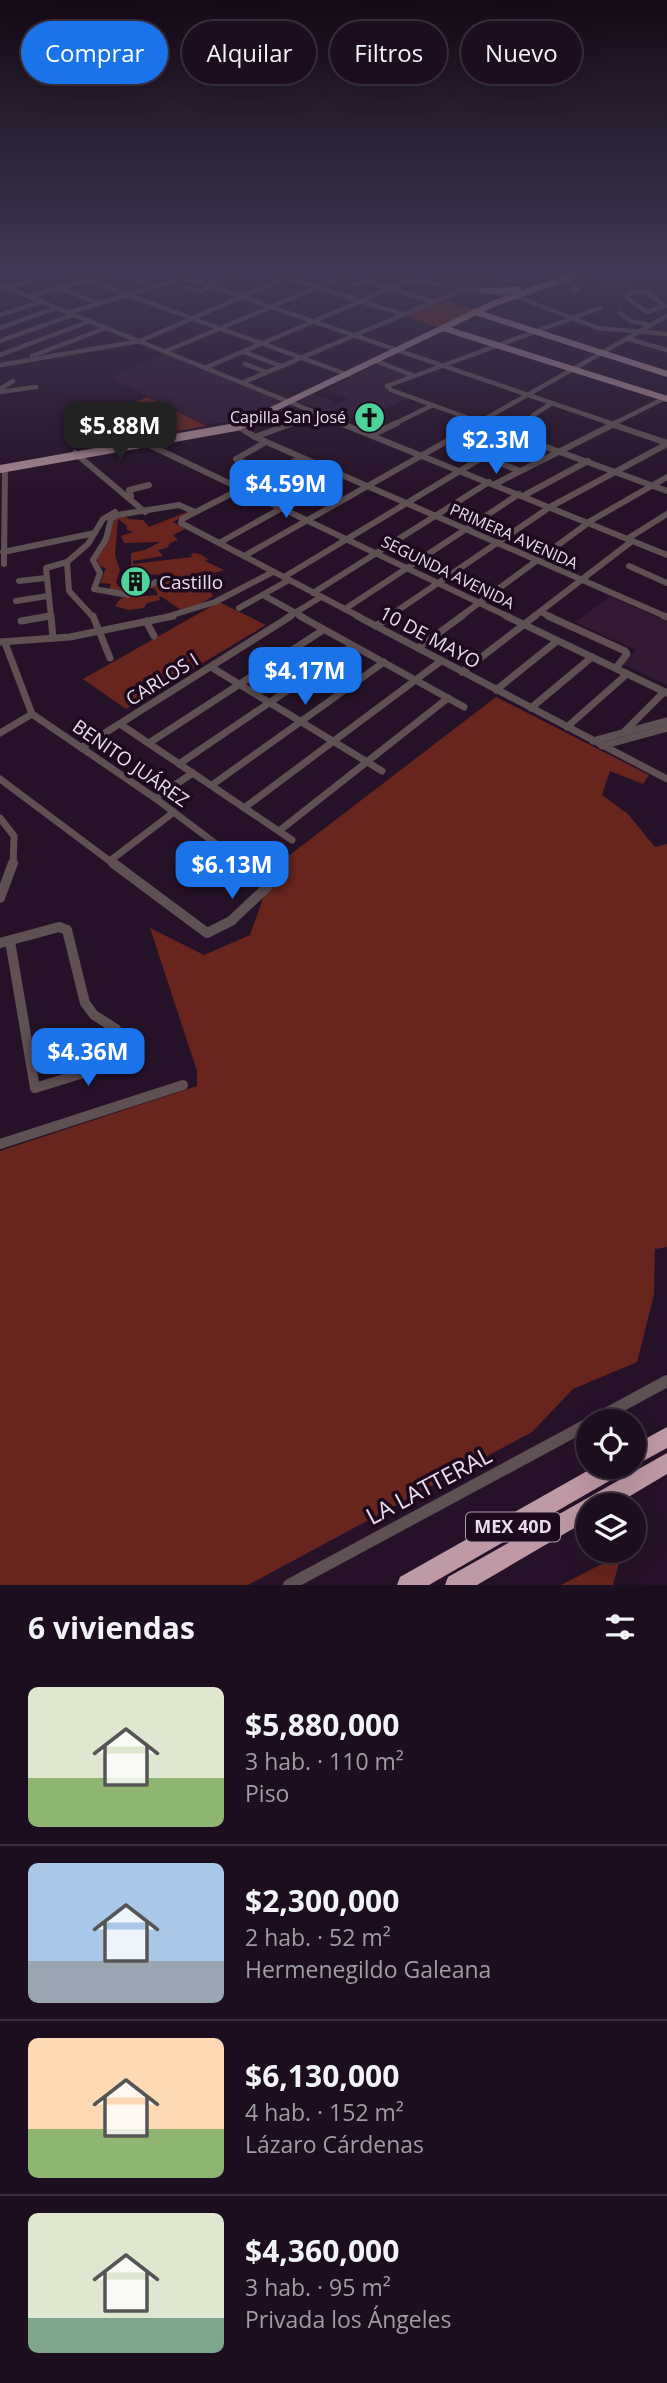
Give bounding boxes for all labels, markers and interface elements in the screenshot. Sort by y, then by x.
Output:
chip: Comprar [21,21,168,84]
chip: Alquilar [182,21,316,84]
chip: Filtros [330,21,447,84]
chip: Nuevo [461,21,582,84]
church icon: Capilla San José [352,400,386,434]
pin: $5.88M [63,402,177,462]
place label: Capilla San José [230,406,346,428]
text: $5.88M [80,409,160,441]
pin: $2.3M [447,416,545,476]
text: $2.3M [462,423,530,455]
pin: $4.59M [229,461,343,520]
text: $4.59M [246,467,326,499]
street label: PRIMERA AVENIDA [446,498,582,575]
street label: SEGUNDA AVENIDA [378,530,519,614]
building icon: Castillo [119,565,153,599]
place label: Castillo [159,569,223,595]
street label: 10 DE MAYO [375,600,485,674]
street label: CARLOS I [121,646,203,712]
pin: $4.17M [248,648,362,707]
text: $4.17M [265,654,345,686]
street label: BENITO JUÁREZ [68,713,195,813]
pin: $6.13M [175,842,289,901]
text: $6.13M [192,848,272,880]
pin: $4.36M [31,1028,145,1088]
text: $4.36M [48,1035,128,1067]
map controls [576,1409,646,1563]
button: locate [576,1409,646,1479]
street label: LA LATTERAL [360,1439,497,1532]
button: layers [576,1493,646,1563]
road number: MEX 40D [466,1512,560,1542]
text: 6 viviendas [28,1607,195,1648]
icon: filters [601,1608,639,1646]
text: $5,880,000 [245,1704,399,1745]
icon: home [84,1715,168,1799]
text: 3 hab. · 110 m² [245,1745,404,1777]
text: Piso [245,1777,289,1809]
text: $2,300,000 [245,1880,399,1921]
icon: home [84,1891,168,1975]
text: 2 hab. · 52 m² [245,1921,391,1953]
text: Hermenegildo Galeana [245,1953,491,1985]
text: $6,130,000 [245,2055,399,2096]
icon: home [84,2066,168,2150]
text: 4 hab. · 152 m² [245,2096,404,2128]
text: Lázaro Cárdenas [245,2128,424,2160]
text: $4,360,000 [245,2230,399,2271]
icon: home [84,2241,168,2325]
text: 3 hab. · 95 m² [245,2271,391,2303]
text: Privada los Ángeles [245,2303,451,2335]

